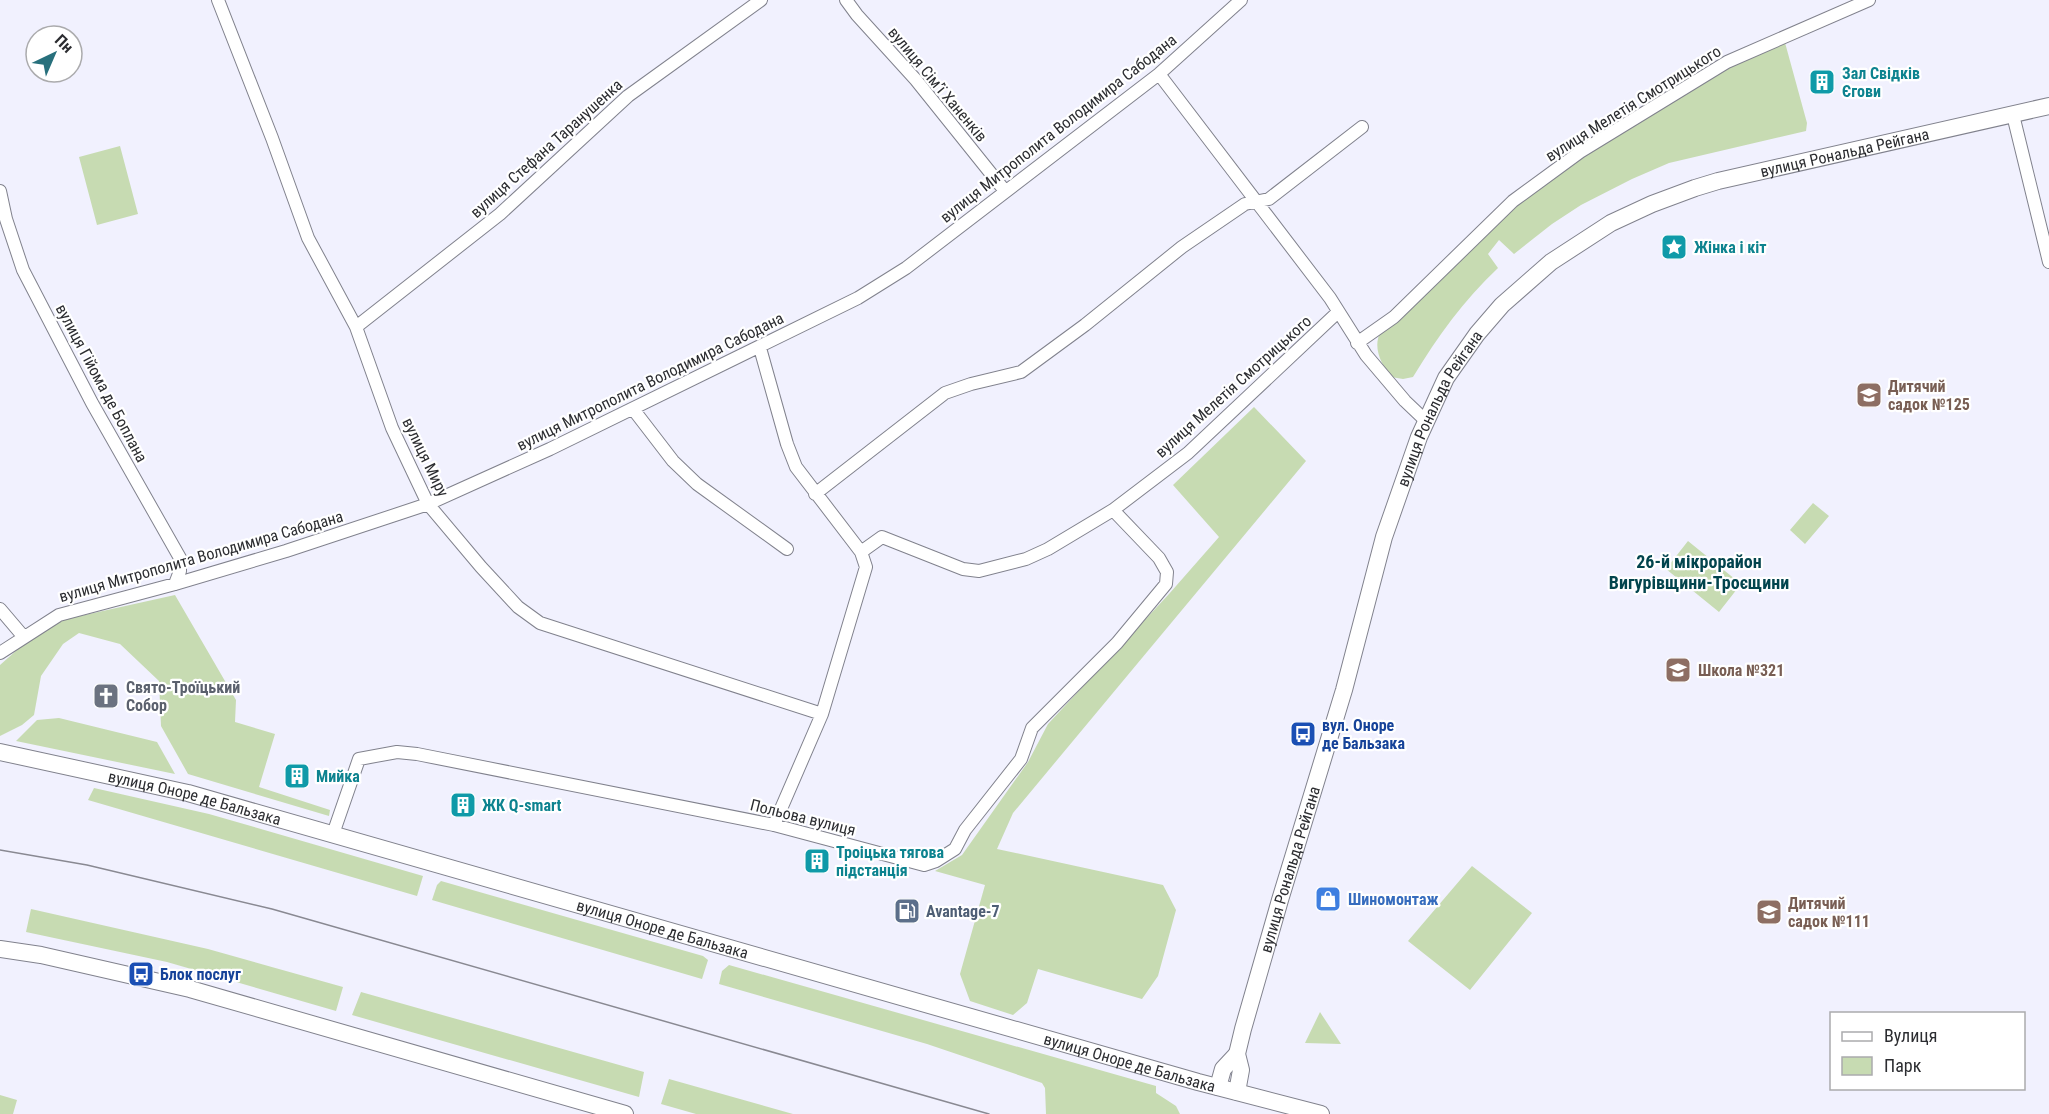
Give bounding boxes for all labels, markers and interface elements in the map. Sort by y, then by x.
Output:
street label: вулиця Сімʼї Ханенків [884,23,991,146]
north arrow [24,24,84,84]
street label: вулиця Митрополита Володимира Сабодана [936,30,1180,227]
text: Пн [51,31,77,57]
street label: вулиця Мелетія Смотрицького [1542,42,1724,165]
place label: Зал Свідків Єгови [1842,64,1920,101]
building icon: Зал Свідків Єгови [1807,67,1837,97]
street label: вулиця Стефана Таранушенка [466,75,626,222]
street label: вулиця Рональда Рейгана [1758,124,1931,181]
place icon: Жінка і кіт [1659,232,1689,262]
place label: Жінка і кіт [1694,238,1766,257]
street label: вулиця Гійома де Боплана [52,301,151,465]
street label: вулиця Митрополита Володимира Сабодана [514,308,787,455]
street label: вулиця Мелетія Смотрицького [1152,311,1315,461]
street label: вулиця Рональда Рейгана [1393,327,1486,489]
place label: Дитячий садок №125 [1888,377,1970,414]
school or university icon: Дитячий садок №125 [1854,380,1884,410]
street label: вулиця Миру [398,415,453,500]
street label: вулиця Митрополита Володимира Сабодана [57,507,345,606]
district label: 26-й мікрорайон Вигурівщини-Троєщини [1609,551,1789,593]
school or university icon: Школа №321 [1663,655,1693,685]
place label: Школа №321 [1698,661,1784,680]
place label: Свято-Троїцький Собор [126,678,240,715]
church icon: Свято-Троїцький Собор [91,681,121,711]
place label: вул. Оноре де Бальзака [1322,716,1405,753]
bus stop icon: вул. Оноре де Бальзака [1288,719,1318,749]
building icon: Мийка [282,761,312,791]
street label: вулиця Оноре де Бальзака [107,767,283,829]
place label: Мийка [316,767,360,786]
street label: вулиця Рональда Рейгана [1256,784,1324,955]
building icon: ЖК Q-smart [448,790,478,820]
street label: Польова вулиця [748,795,858,840]
place label: ЖК Q-smart [482,796,562,815]
place label: Троiцька тягова пiдстанцiя [836,843,944,880]
building icon: Троiцька тягова пiдстанцiя [802,846,832,876]
shop icon: Шиномонтаж [1313,884,1343,914]
place label: Шиномонтаж [1348,890,1439,909]
place label: Дитячий садок №111 [1788,894,1870,931]
street label: вулиця Оноре де Бальзака [574,896,750,963]
fuel station icon: Avantage-7 [892,896,922,926]
school or university icon: Дитячий садок №111 [1754,897,1784,927]
place label: Avantage-7 [926,902,1000,921]
bus stop icon: Блок послуг [126,959,156,989]
place label: Блок послуг [160,965,241,984]
legend [1830,1012,2025,1090]
text: Вулиця [1884,1025,1938,1046]
street label: вулиця Оноре де Бальзака [1042,1029,1218,1096]
text: Парк [1884,1055,1922,1076]

